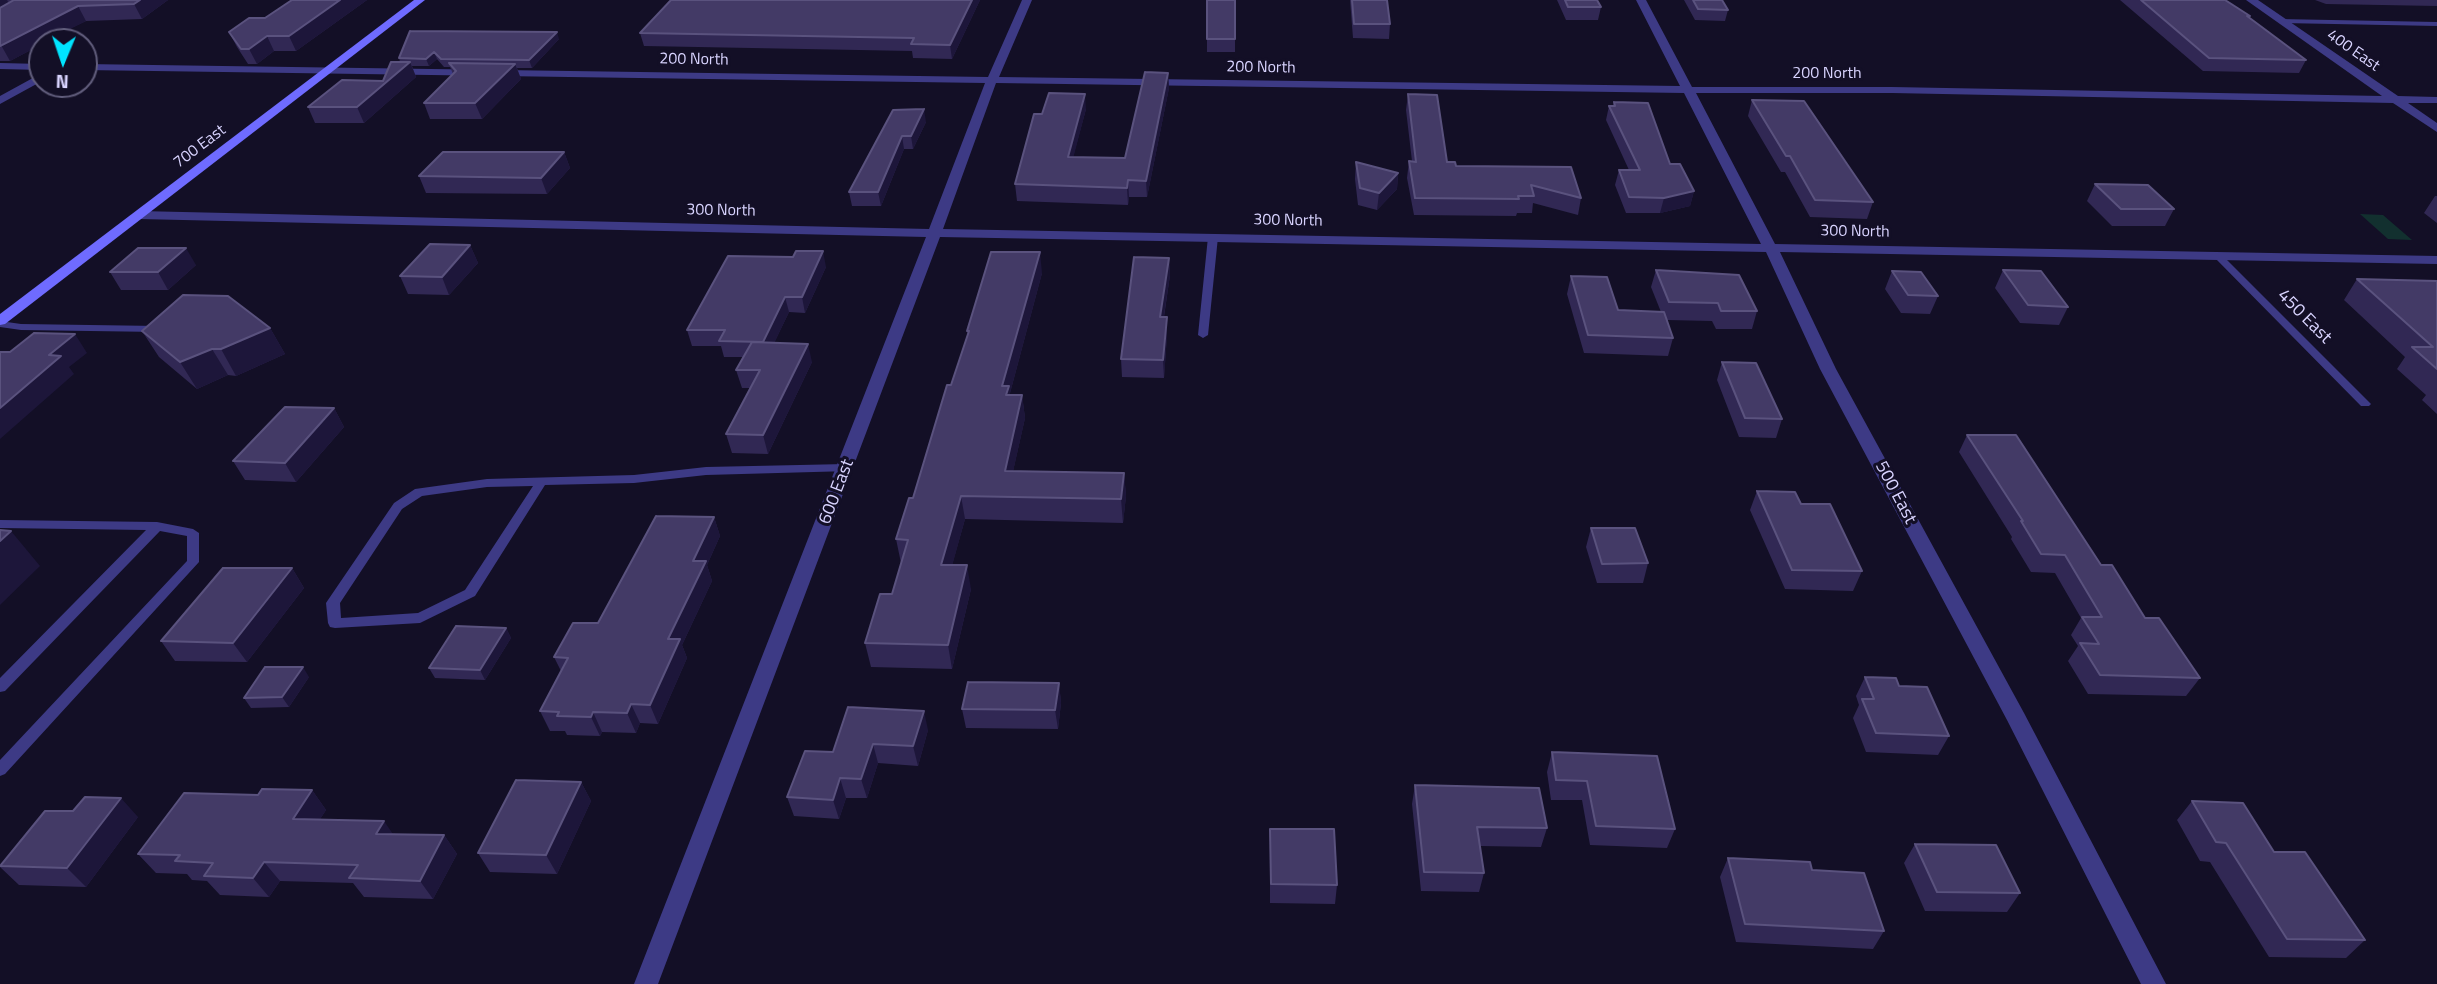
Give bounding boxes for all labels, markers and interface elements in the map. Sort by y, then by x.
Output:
street label: 400 East [2323,26,2383,76]
north arrow [28,28,98,98]
street label: 200 North [659,50,729,70]
street label: 200 North [1226,58,1296,78]
street label: 200 North [1792,64,1862,84]
text: N [55,68,69,97]
street label: 700 East [170,121,230,173]
street label: 300 North [686,201,756,221]
street label: 300 North [1253,211,1323,231]
street label: 300 North [1820,222,1890,242]
street label: 450 East [2272,285,2336,349]
street label: 600 East [815,456,859,528]
street label: 500 East [1870,458,1920,528]

